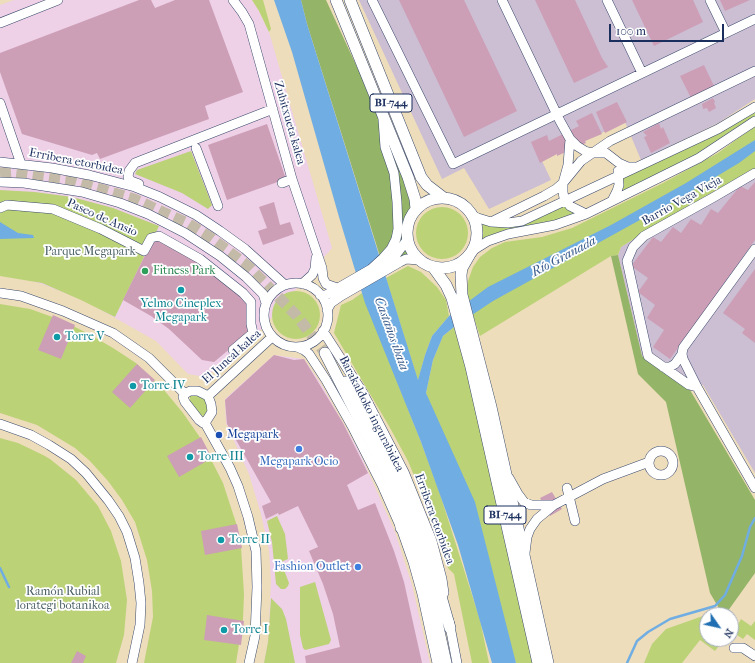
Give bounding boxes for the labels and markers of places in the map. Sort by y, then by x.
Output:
place label: Fitness Park [153,264,215,278]
marker: Fitness Park [140,266,150,276]
marker: Yelmo Cineplex Megapark [176,285,186,295]
place label: Yelmo Cineplex Megapark [140,297,222,325]
place label: Torre V [65,330,104,344]
marker: Torre V [52,332,62,342]
place label: Torre IV [141,379,185,393]
marker: Torre IV [128,381,138,391]
place label: Megapark [227,428,279,442]
marker: Megapark [214,430,224,440]
marker: Megapark Ocio [294,444,304,454]
place label: Torre III [198,450,244,464]
marker: Torre III [185,452,195,462]
place label: Megapark Ocio [260,455,338,469]
place label: Torre II [229,533,270,547]
marker: Torre II [216,535,226,545]
place label: Fashion Outlet [274,560,350,574]
marker: Fashion Outlet [353,562,363,572]
place label: Torre I [232,623,268,637]
marker: Torre I [219,625,229,635]

